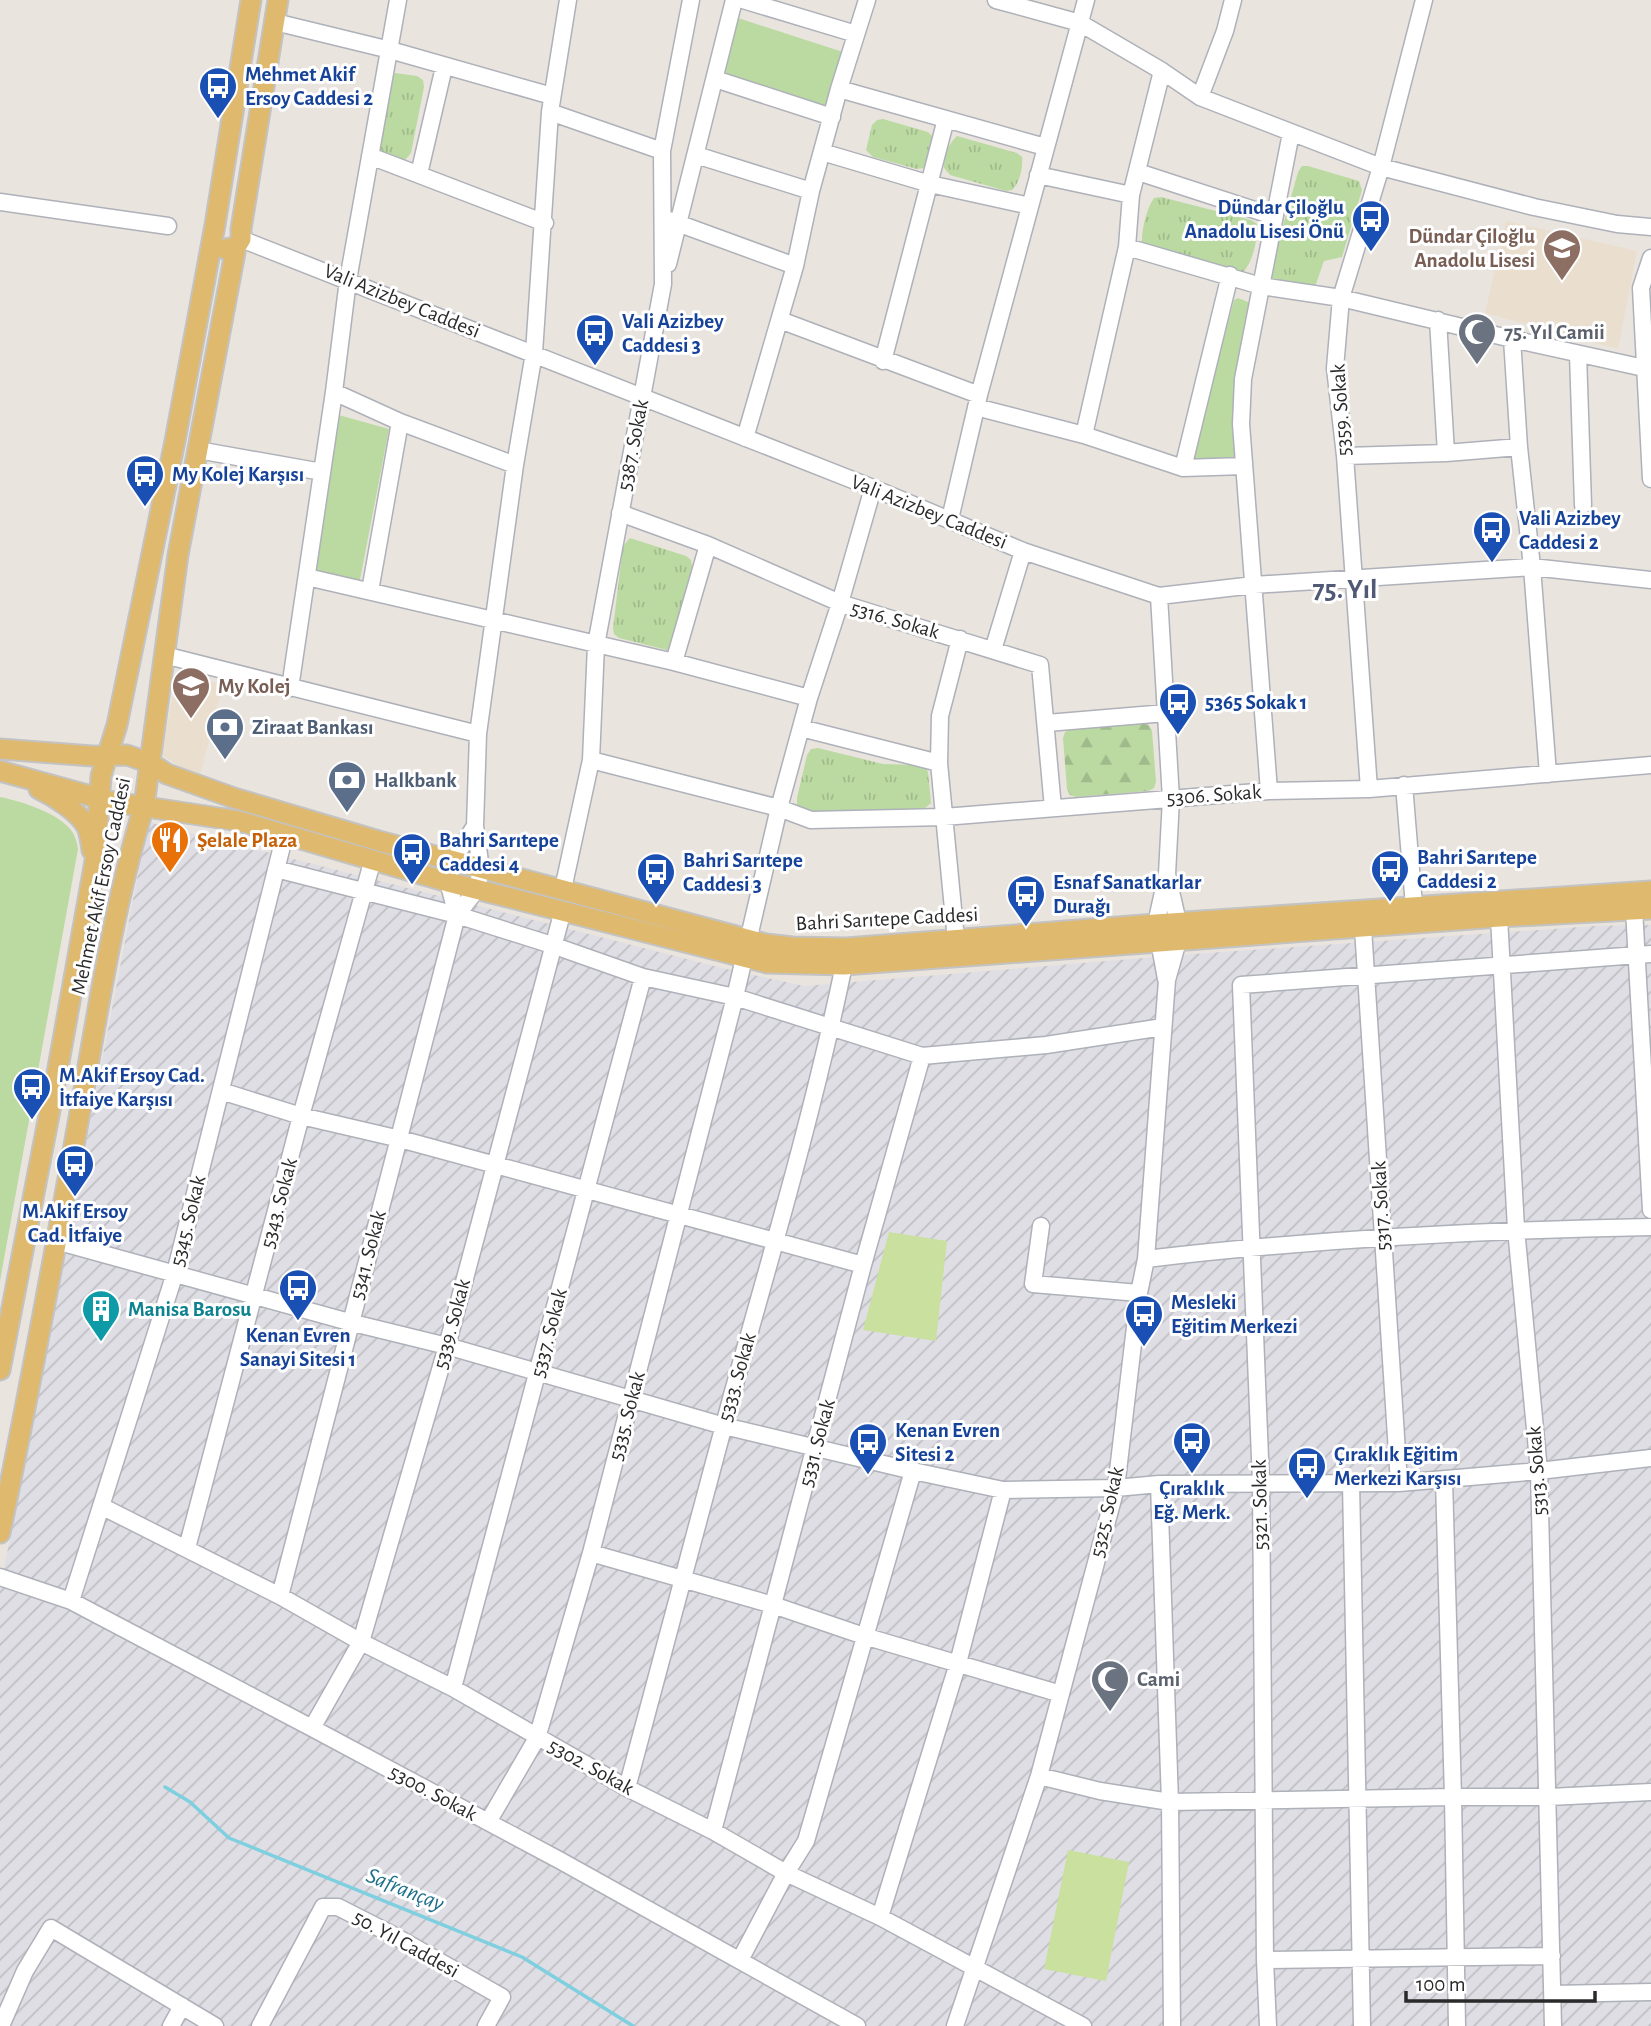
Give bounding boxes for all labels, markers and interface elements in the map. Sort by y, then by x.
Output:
place label: Mehmet Akif Ersoy Caddesi 2 [245,64,373,109]
bus stop icon: Mehmet Akif Ersoy Caddesi 2 [197,65,239,120]
place label: Dündar Çiloğlu Anadolu Lisesi Önü [1184,197,1344,242]
bus stop icon: Dündar Çiloğlu Anadolu Lisesi Önü [1350,198,1392,253]
place label: Dündar Çiloğlu Anadolu Lisesi [1409,226,1535,271]
school or university icon: Dündar Çiloğlu Anadolu Lisesi [1541,227,1583,282]
street label: Vali Azizbey Caddesi [321,260,483,342]
place label: Vali Azizbey Caddesi 3 [622,311,724,356]
mosque icon: 75. Yıl Camii [1456,311,1498,366]
bus stop icon: Vali Azizbey Caddesi 3 [574,312,616,367]
place label: 75. Yıl Camii [1504,322,1605,343]
street label: 5359. Sokak [1327,363,1355,457]
street label: 5387. Sokak [614,397,652,492]
bus stop icon: My Kolej Karşısı [124,453,166,508]
place label: My Kolej Karşısı [172,464,304,485]
street label: Vali Azizbey Caddesi [848,471,1010,553]
place label: Vali Azizbey Caddesi 2 [1519,508,1621,553]
bus stop icon: Vali Azizbey Caddesi 2 [1471,509,1513,564]
district label: 75. Yıl [1313,576,1378,604]
street label: 5316. Sokak [848,597,942,643]
school or university icon: My Kolej [170,665,212,720]
place label: My Kolej [218,676,291,697]
bus stop icon: 5365 Sokak 1 [1157,681,1199,736]
place label: 5365 Sokak 1 [1205,692,1307,713]
bank icon: Ziraat Bankası [204,706,246,761]
place label: Ziraat Bankası [252,717,374,738]
bank icon: Halkbank [326,759,368,814]
place label: Halkbank [374,770,457,791]
street label: Mehmet Akif Ersoy Caddesi [68,775,134,997]
street label: 5306. Sokak [1166,781,1262,809]
restaurant icon: Şelale Plaza [149,819,191,874]
place label: Şelale Plaza [197,830,297,851]
place label: Bahri Sarıtepe Caddesi 4 [439,830,559,875]
bus stop icon: Bahri Sarıtepe Caddesi 4 [391,831,433,886]
place label: Bahri Sarıtepe Caddesi 2 [1417,847,1537,892]
bus stop icon: Bahri Sarıtepe Caddesi 2 [1369,848,1411,903]
place label: Bahri Sarıtepe Caddesi 3 [683,850,803,895]
bus stop icon: Bahri Sarıtepe Caddesi 3 [635,851,677,906]
place label: Esnaf Sanatkarlar Durağı [1053,872,1202,917]
bus stop icon: Esnaf Sanatkarlar Durağı [1005,873,1047,928]
street label: Bahri Sarıtepe Caddesi [795,904,979,934]
place label: M.Akif Ersoy Cad. İtfaiye Karşısı [59,1065,205,1110]
bus stop icon: M.Akif Ersoy Cad. İtfaiye Karşısı [11,1066,53,1121]
bus stop icon: M.Akif Ersoy Cad. İtfaiye [54,1143,96,1198]
street label: 5343. Sokak [257,1155,301,1250]
street label: 5317. Sokak [1368,1160,1394,1251]
street label: 5345. Sokak [167,1173,210,1269]
place label: M.Akif Ersoy Cad. İtfaiye [22,1201,128,1246]
street label: 5341. Sokak [346,1208,390,1302]
bus stop icon: Kenan Evren Sanayi Sitesi 1 [277,1267,319,1322]
street label: 5339. Sokak [430,1276,474,1371]
street label: 5337. Sokak [527,1286,571,1380]
building icon: Manisa Barosu [80,1288,122,1343]
place label: Mesleki Eğitim Merkezi [1171,1292,1298,1337]
bus stop icon: Mesleki Eğitim Merkezi [1123,1293,1165,1348]
place label: Manisa Barosu [128,1299,251,1320]
place label: Kenan Evren Sanayi Sitesi 1 [240,1325,356,1370]
street label: 5333. Sokak [714,1330,760,1424]
street label: 5335. Sokak [605,1369,649,1463]
street label: 5331. Sokak [795,1397,839,1489]
place label: Kenan Evren Sitesi 2 [895,1420,1000,1465]
bus stop icon: Çıraklık Eğ. Merk. [1171,1420,1213,1475]
bus stop icon: Kenan Evren Sitesi 2 [847,1421,889,1476]
street label: 5313. Sokak [1523,1425,1551,1517]
place label: Çıraklık Eğitim Merkezi Karşısı [1334,1444,1461,1489]
bus stop icon: Çıraklık Eğitim Merkezi Karşısı [1286,1445,1328,1500]
street label: 5321. Sokak [1249,1459,1271,1551]
street label: 5325. Sokak [1086,1464,1128,1559]
place label: Çıraklık Eğ. Merk. [1153,1478,1231,1523]
mosque icon: Cami [1089,1658,1131,1713]
place label: Cami [1137,1669,1180,1690]
street label: 5302. Sokak [545,1735,638,1799]
street label: 5300. Sokak [386,1761,481,1825]
water label: Safrançay [363,1864,448,1916]
street label: 50. Yıl Caddesi [349,1906,463,1982]
scale bar [1406,1960,1595,2004]
text: 100 m [1416,1974,1466,1995]

